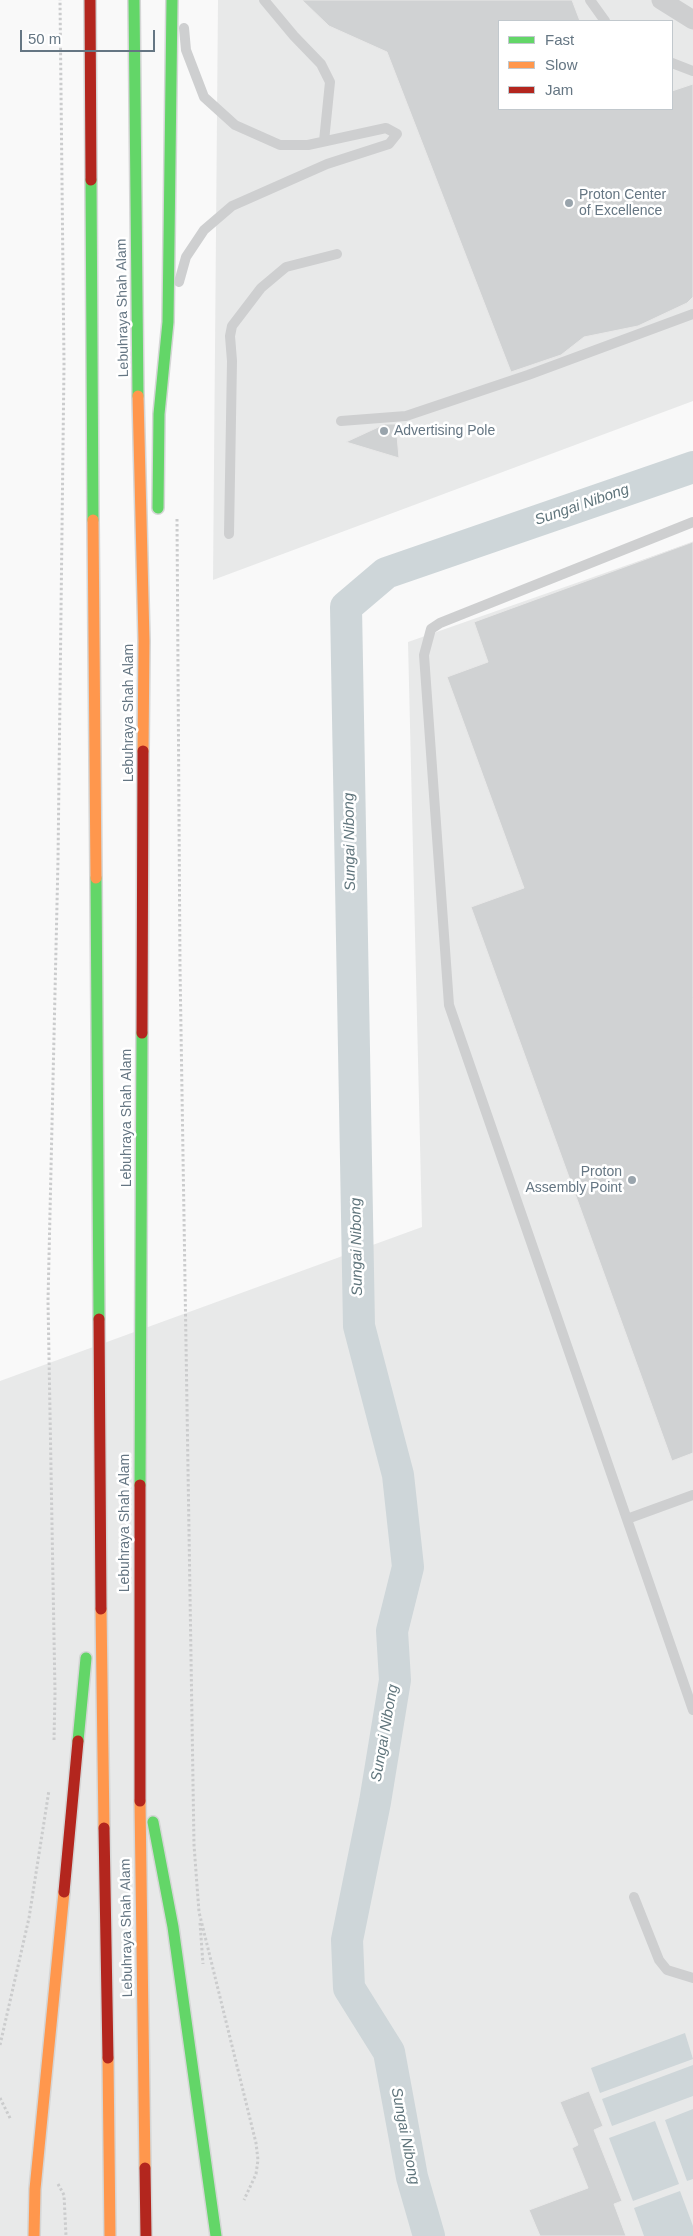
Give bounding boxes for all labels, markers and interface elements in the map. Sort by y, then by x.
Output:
scale bar [22,20,158,52]
legend [498,20,673,110]
text: 50 m [28,30,61,47]
text: Fast [545,31,574,48]
text: Slow [545,56,578,73]
text: Jam [545,81,573,98]
place label: Proton Center of Excellence [579,187,666,220]
marker: Proton Center of Excellence [563,197,575,209]
street label: Lebuhraya Shah Alam [113,239,133,377]
place label: Advertising Pole [394,423,495,439]
marker: Advertising Pole [378,425,390,437]
water label: Sungai Nibong [533,480,631,530]
street label: Lebuhraya Shah Alam [121,644,137,782]
water label: Sungai Nibong [340,793,360,891]
street label: Lebuhraya Shah Alam [119,1049,135,1187]
place label: Proton Assembly Point [526,1164,622,1196]
marker: Proton Assembly Point [626,1174,638,1186]
water label: Sungai Nibong [347,1198,367,1296]
street label: Lebuhraya Shah Alam [117,1454,133,1592]
water label: Sungai Nibong [368,1683,402,1783]
street label: Lebuhraya Shah Alam [117,1859,137,1997]
water label: Sungai Nibong [387,2086,423,2186]

